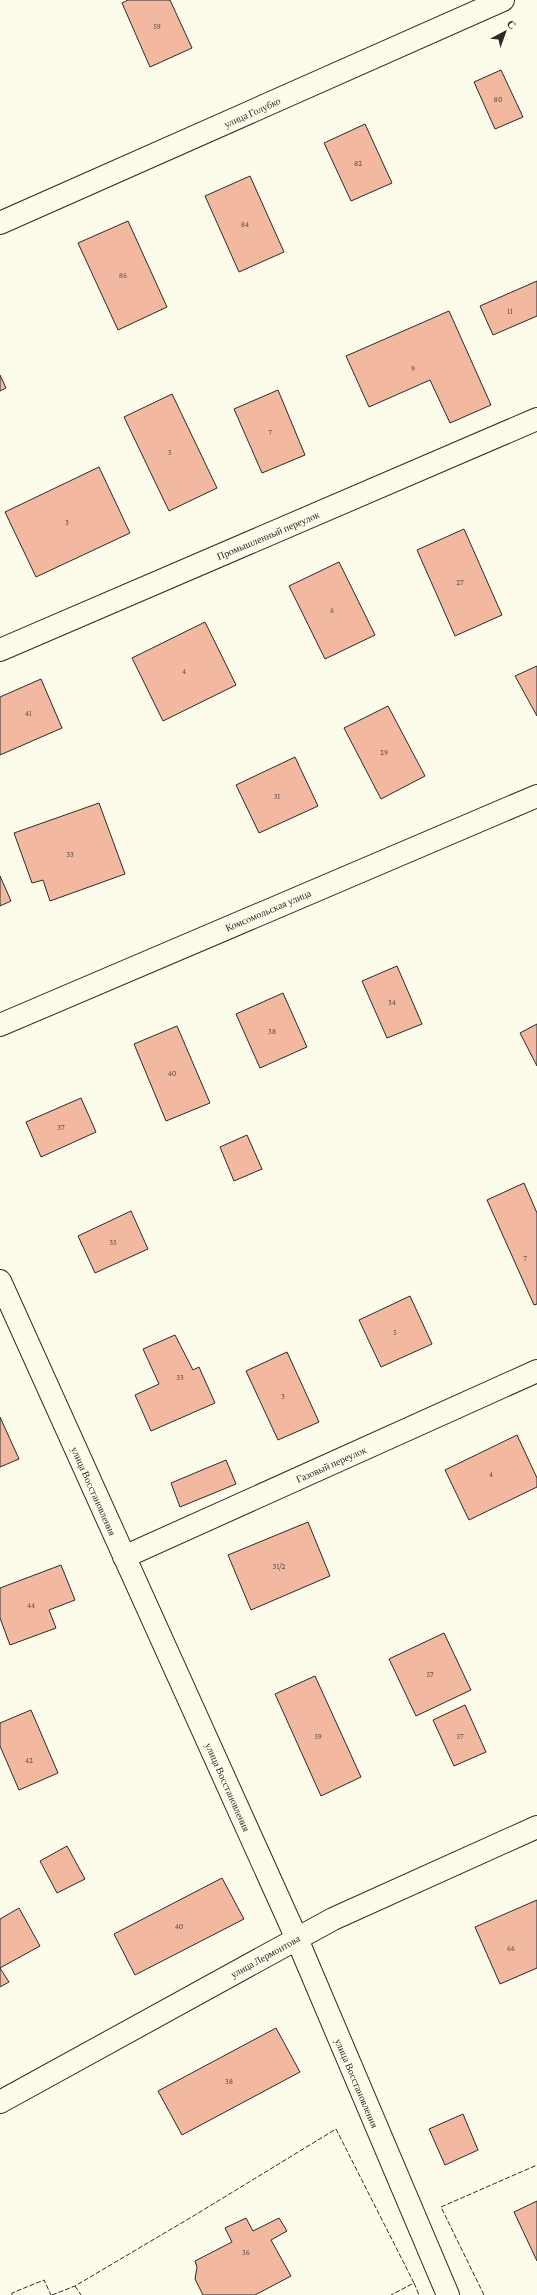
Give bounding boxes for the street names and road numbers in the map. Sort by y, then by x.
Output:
street label: улица Голубко [222,95,282,130]
street label: Промышленный переулок [215,509,321,562]
street label: Комсомольская улица [224,887,313,934]
street label: Газовый переулок [294,1444,368,1485]
street label: улица Восстановления [69,1445,118,1538]
street label: улица Восстановления [203,1741,252,1834]
street label: улица Лермонтова [229,1933,302,1980]
street label: улица Восстановления [333,2037,381,2130]

